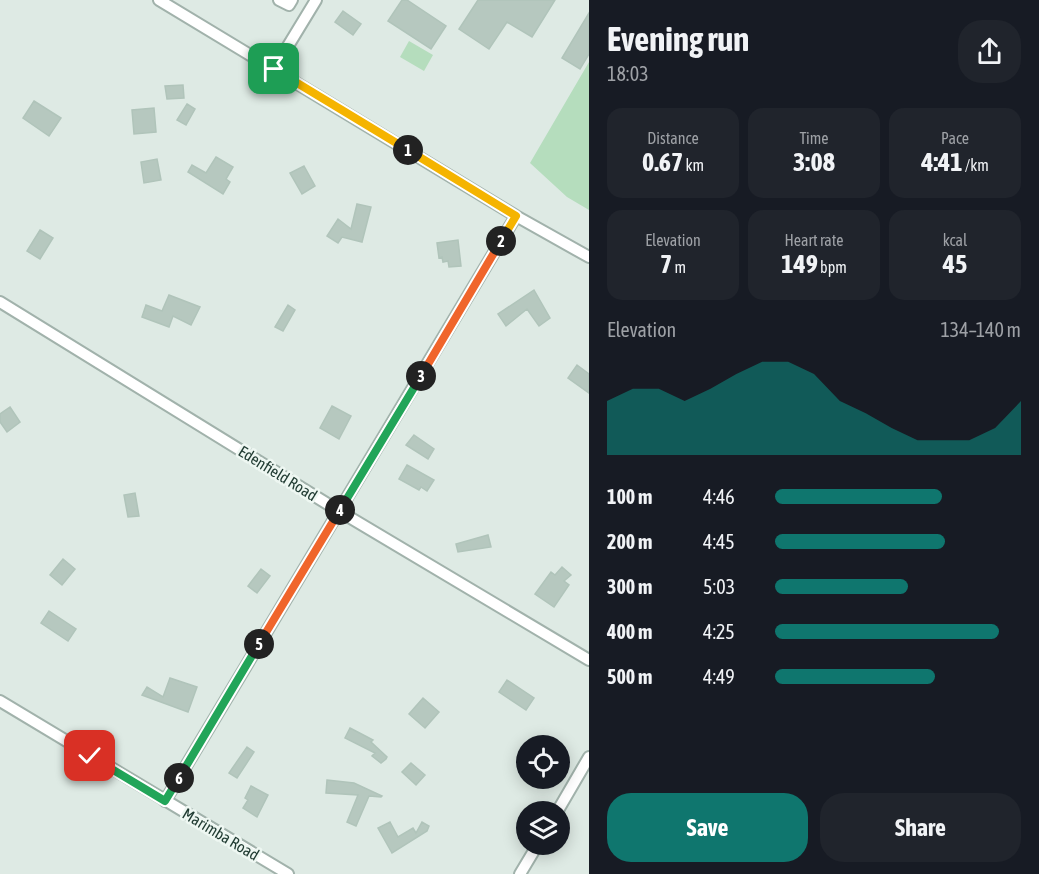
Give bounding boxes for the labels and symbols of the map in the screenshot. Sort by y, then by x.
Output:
pin [248,43,299,94]
pin: 1 [393,135,423,165]
pin: 2 [486,226,516,256]
pin: 3 [406,361,436,391]
street label: Edenfield Road [235,442,321,504]
pin: 4 [325,495,355,525]
pin: 5 [244,629,274,659]
pin [64,730,115,781]
pin: 6 [164,763,194,793]
street label: Marimba Road [180,804,262,864]

